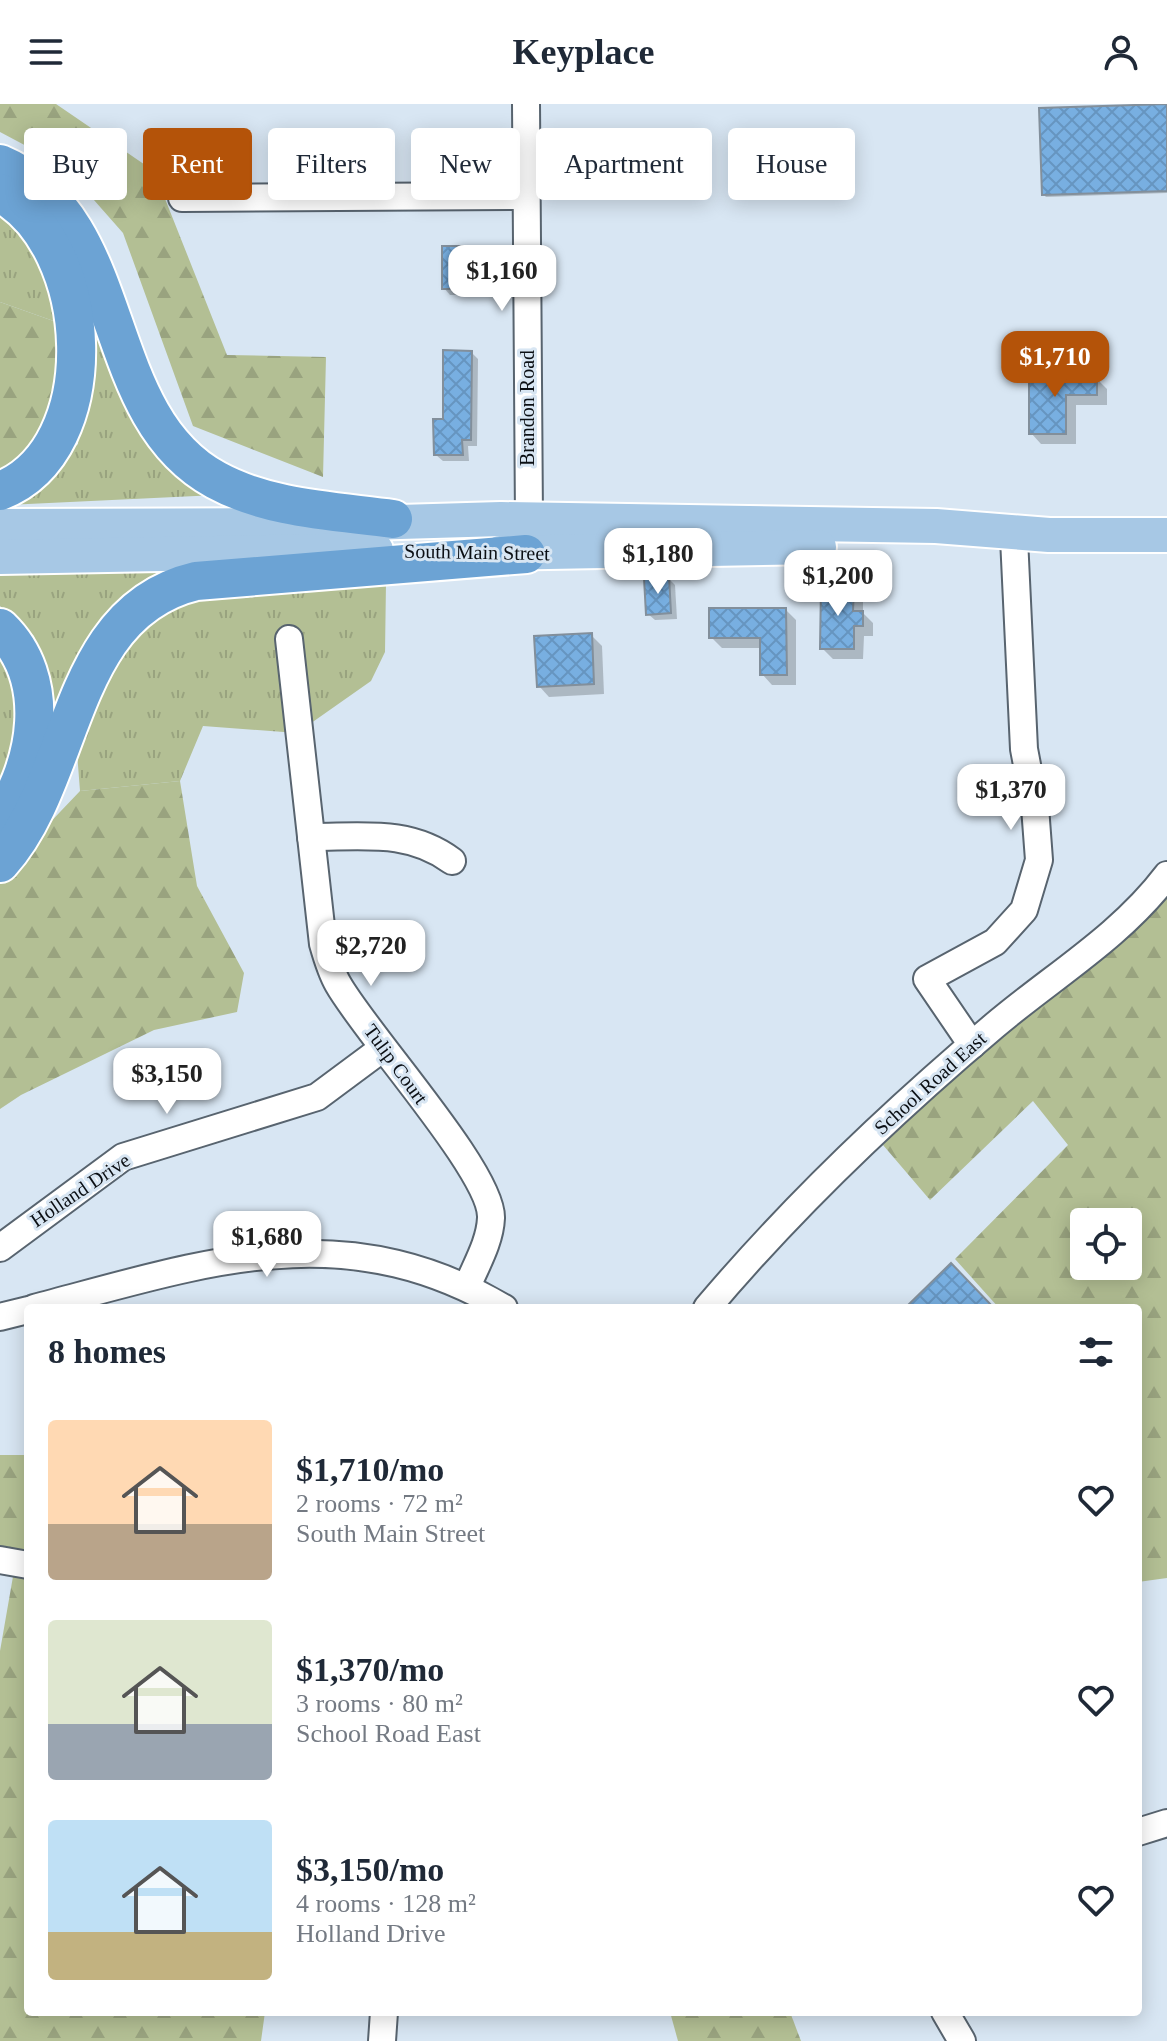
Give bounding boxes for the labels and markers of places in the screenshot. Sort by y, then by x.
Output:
pin: $1,160 [437,245,567,313]
pin: $1,710 [990,331,1120,399]
pin: $1,180 [593,528,723,596]
pin: $1,200 [773,550,903,618]
pin: $1,370 [946,764,1076,832]
pin: $2,720 [306,920,436,988]
pin: $3,150 [102,1048,232,1116]
pin: $1,680 [202,1211,332,1279]

